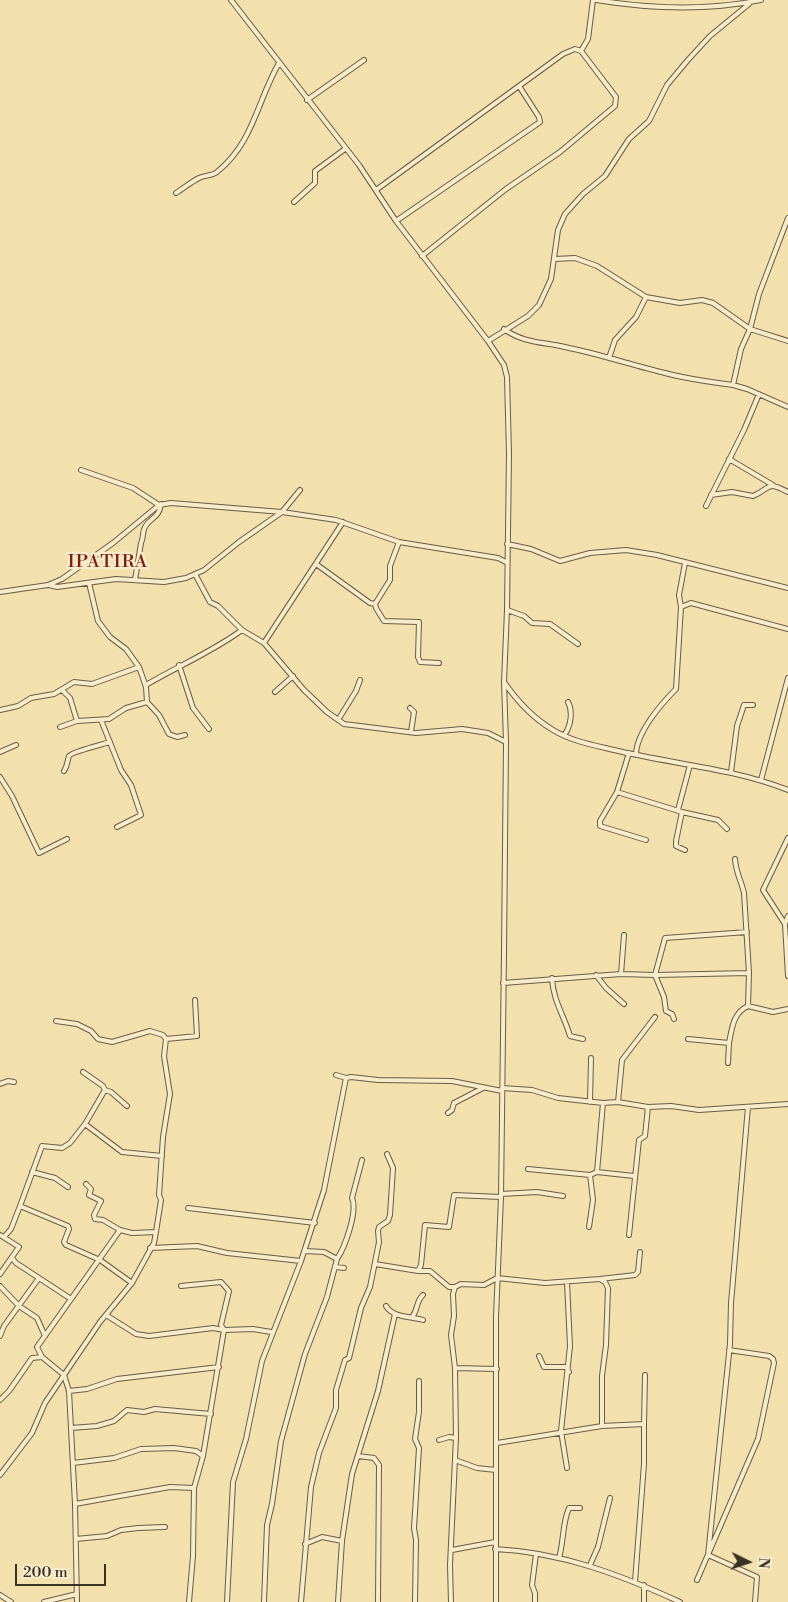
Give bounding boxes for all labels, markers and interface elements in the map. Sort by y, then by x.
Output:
district label: IPATIRA [67,552,149,574]
north arrow [723,1537,773,1587]
scale bar [18,1554,109,1586]
text: N [754,1557,772,1569]
text: 200 m [23,1563,68,1582]

